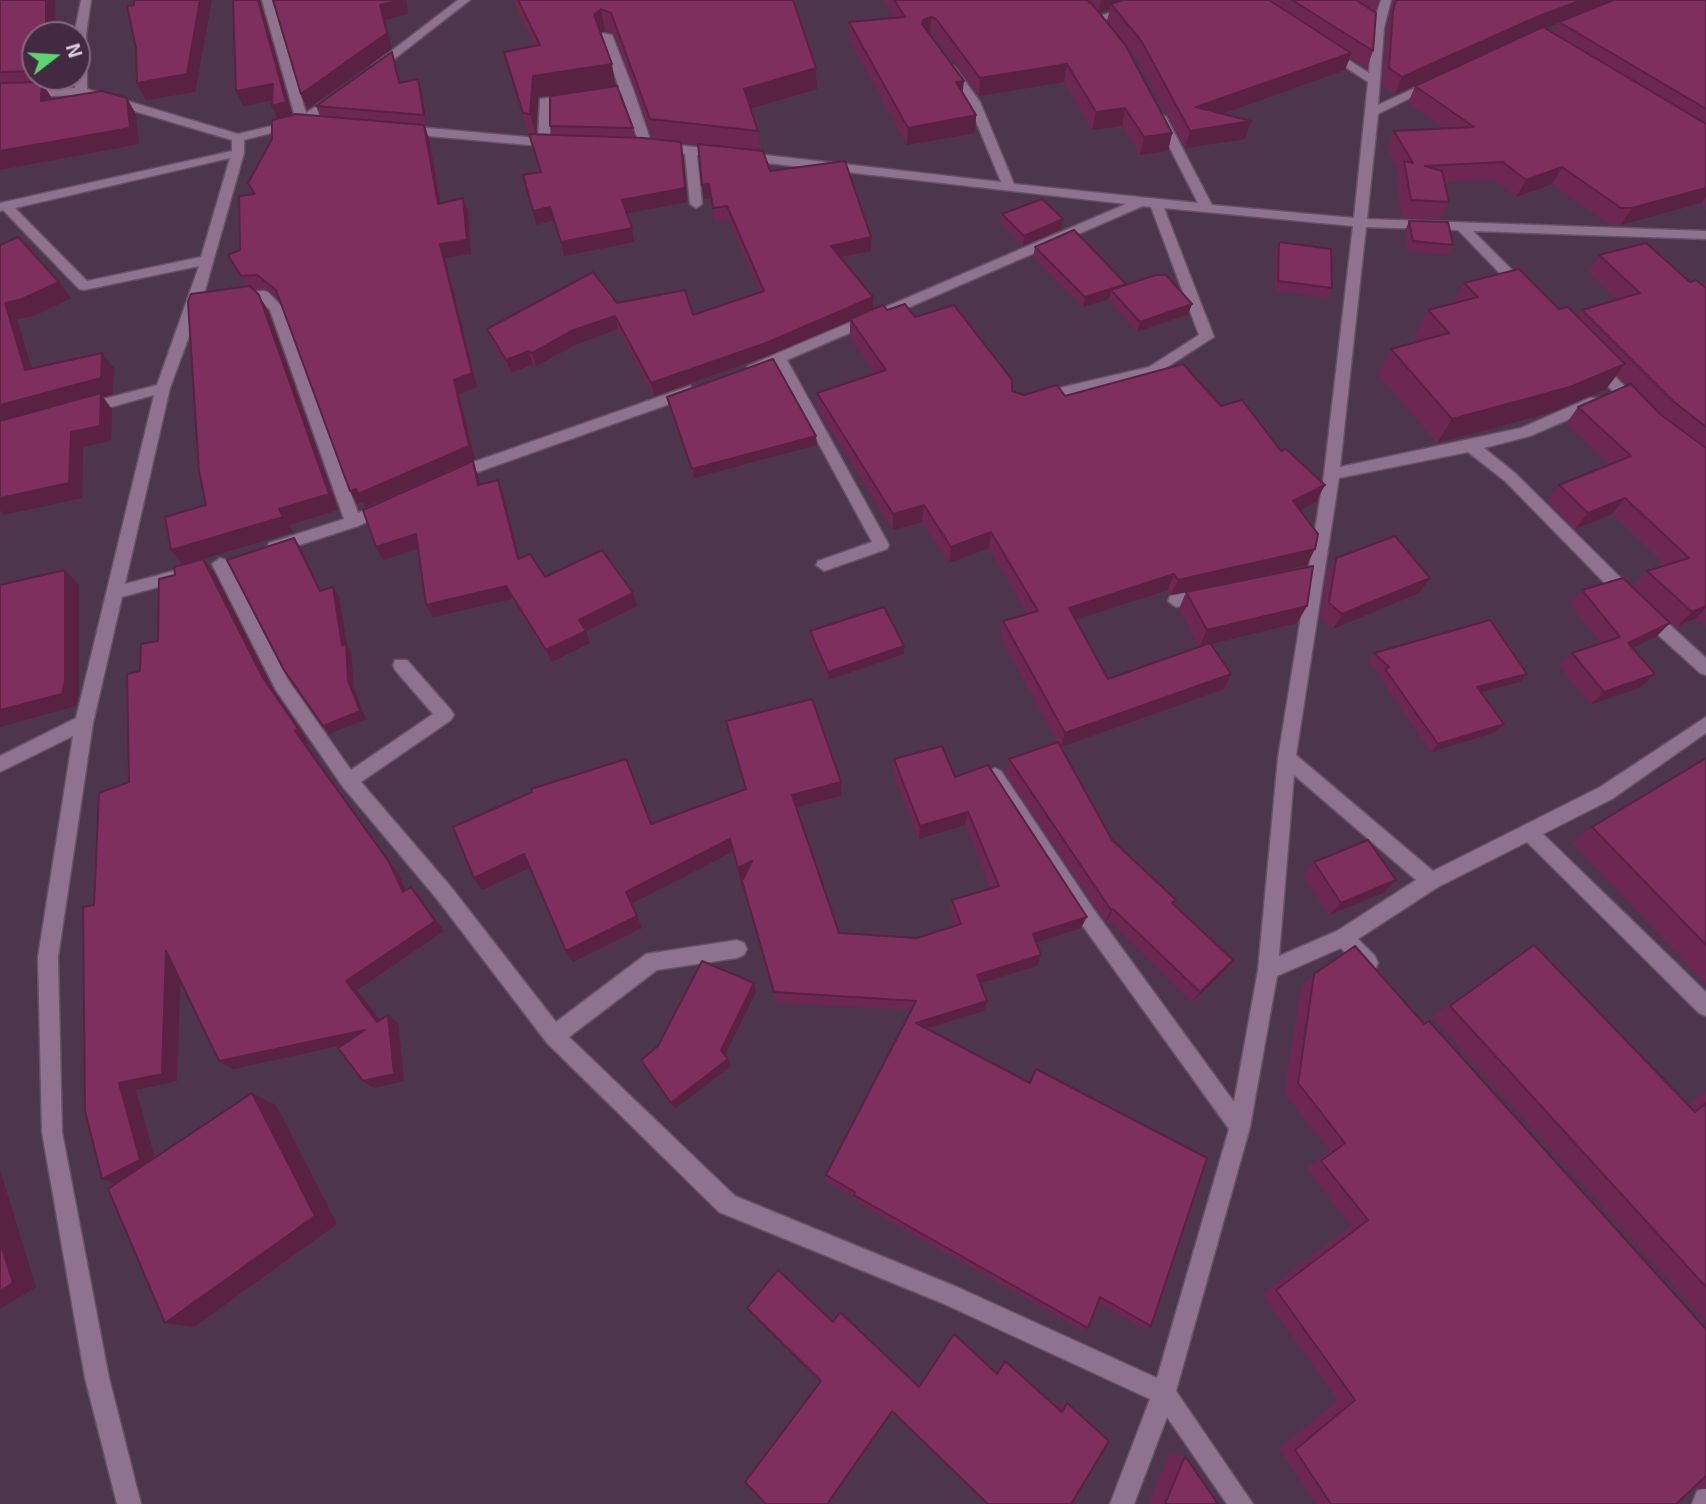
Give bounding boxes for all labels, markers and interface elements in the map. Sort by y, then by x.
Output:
north arrow [21,21,91,91]
text: N [62,40,88,60]

